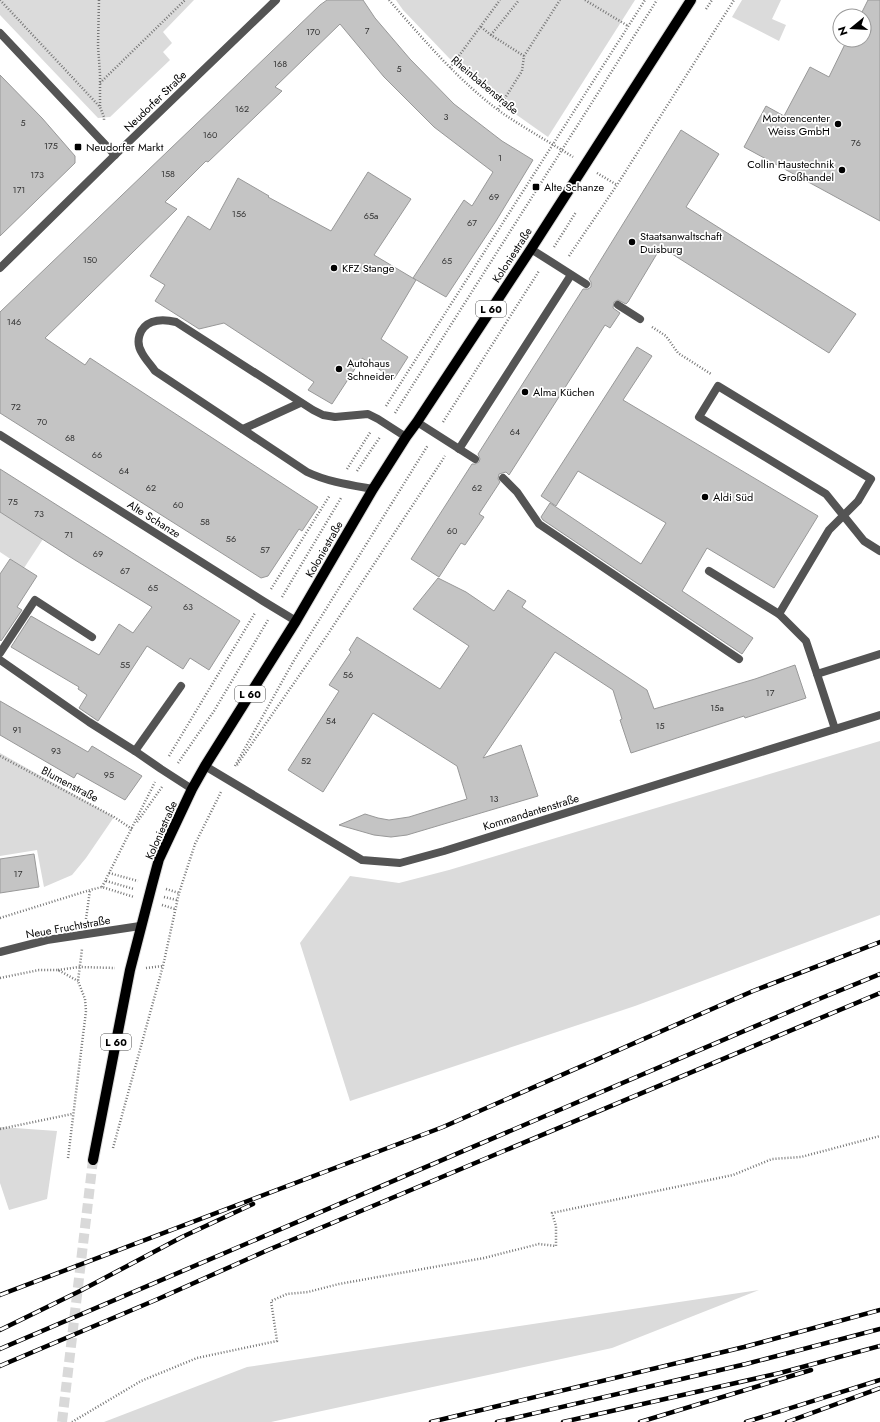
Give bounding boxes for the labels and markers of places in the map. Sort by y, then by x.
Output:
place label: Motorencenter Weiss GmbH [763,110,830,139]
marker: Motorencenter Weiss GmbH [833,119,843,129]
place label: Neudorfer Markt [86,139,164,155]
marker: Neudorfer Markt [73,142,83,152]
place label: Collin Haustechnik Großhandel [747,156,834,185]
marker: Collin Haustechnik Großhandel [837,165,847,175]
place label: Alte Schanze [544,179,604,195]
marker: Alte Schanze [531,182,541,192]
place label: Staatsanwaltschaft Duisburg [640,228,722,257]
marker: Staatsanwaltschaft Duisburg [627,237,637,247]
place label: KFZ Stange [342,260,395,276]
marker: KFZ Stange [329,263,339,273]
place label: Autohaus Schneider [347,355,394,384]
marker: Autohaus Schneider [334,364,344,374]
place label: Alma Küchen [533,384,594,400]
marker: Alma Küchen [520,387,530,397]
place label: Aldi Süd [713,489,753,505]
marker: Aldi Süd [700,492,710,502]

